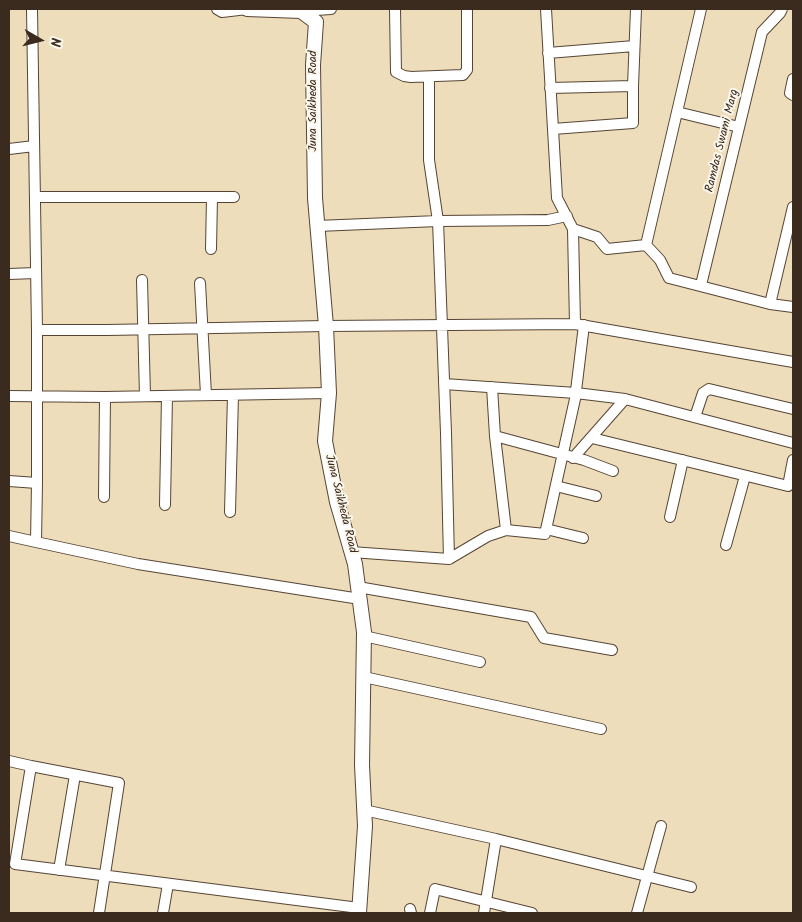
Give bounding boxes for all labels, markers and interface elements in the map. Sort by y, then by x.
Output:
north arrow [15,15,65,65]
text: N [43,36,66,48]
street label: Juna Saikheda Road [307,50,321,152]
street label: Ramdas Swami Marg [703,88,743,194]
street label: Juna Saikheda Road [321,453,359,555]

